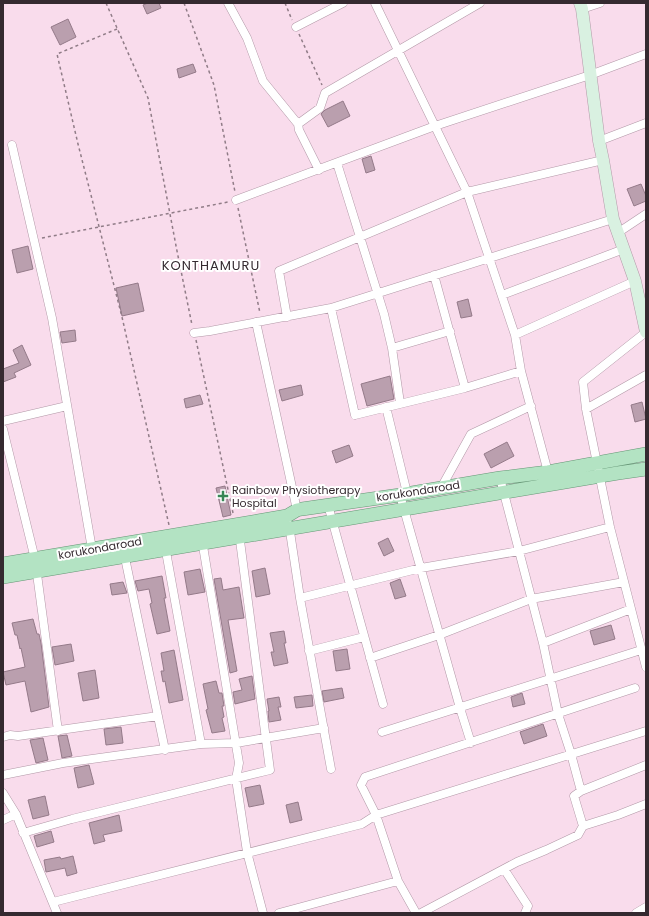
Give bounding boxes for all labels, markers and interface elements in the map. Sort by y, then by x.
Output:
district label: KONTHAMURU [162,256,260,275]
street label: korukondaroad [375,476,461,506]
place label: Rainbow Physiotherapy Hospital [232,482,361,511]
marker: Rainbow Physiotherapy Hospital [217,490,229,502]
street label: korukondaroad [57,533,143,563]

